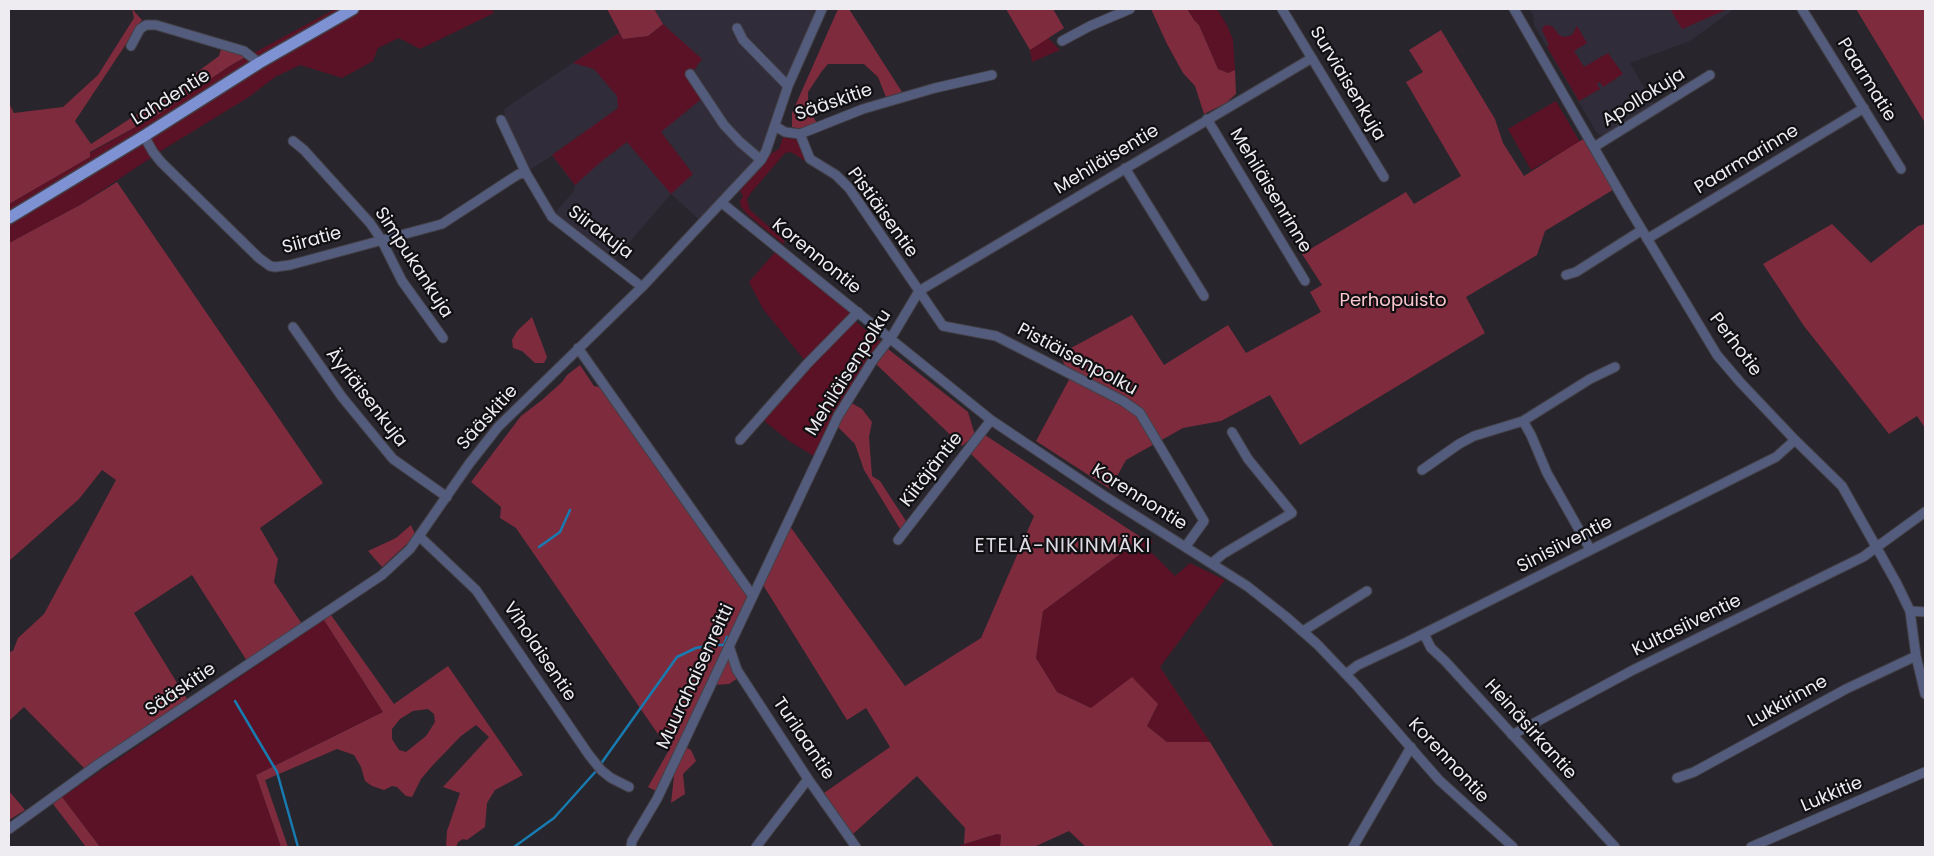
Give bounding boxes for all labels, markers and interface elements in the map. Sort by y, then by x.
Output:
street label: Surviaisenkuja [1304,23,1390,145]
street label: Paarmatie [1832,34,1900,126]
street label: Apollokuja [1599,64,1689,132]
street label: Lahdentie [128,65,214,131]
street label: Sääskitie [793,80,875,126]
street label: Mehiläisentie [1051,120,1163,200]
street label: Paarmarinne [1691,120,1803,200]
street label: Mehiläisenrinne [1224,125,1316,257]
street label: Pistiäisentie [842,164,922,262]
street label: Siirakuja [563,202,637,264]
street label: Simpukankuja [369,204,457,322]
street label: Korennontie [767,214,865,300]
street label: Siiratie [280,223,344,259]
park label: Perhopuisto [1340,290,1446,312]
street label: Mehiläisenpolku [802,306,896,440]
street label: Perhotie [1704,309,1766,381]
street label: Pistiäisenpolku [1013,319,1141,401]
street label: Äyriäisenkuja [321,344,411,452]
street label: Sääskitie [453,381,523,455]
street label: Kiitäjäntie [896,428,968,512]
street label: Korennontie [1087,460,1191,536]
street label: Sinisiiventie [1514,512,1616,578]
district label: ETELÄ-NIKINMÄKI [973,535,1153,559]
street label: Kultasiiventie [1629,590,1745,662]
street label: Viholaisentie [498,598,580,706]
street label: Muurahaisenreitti [653,601,739,753]
street label: Sääskitie [142,659,220,721]
street label: Lukkirinne [1744,671,1832,733]
street label: Heinäsirkantie [1479,675,1581,785]
street label: Turilaantie [768,694,838,784]
street label: Korennontie [1403,714,1493,808]
street label: Lukkitie [1798,772,1866,818]

